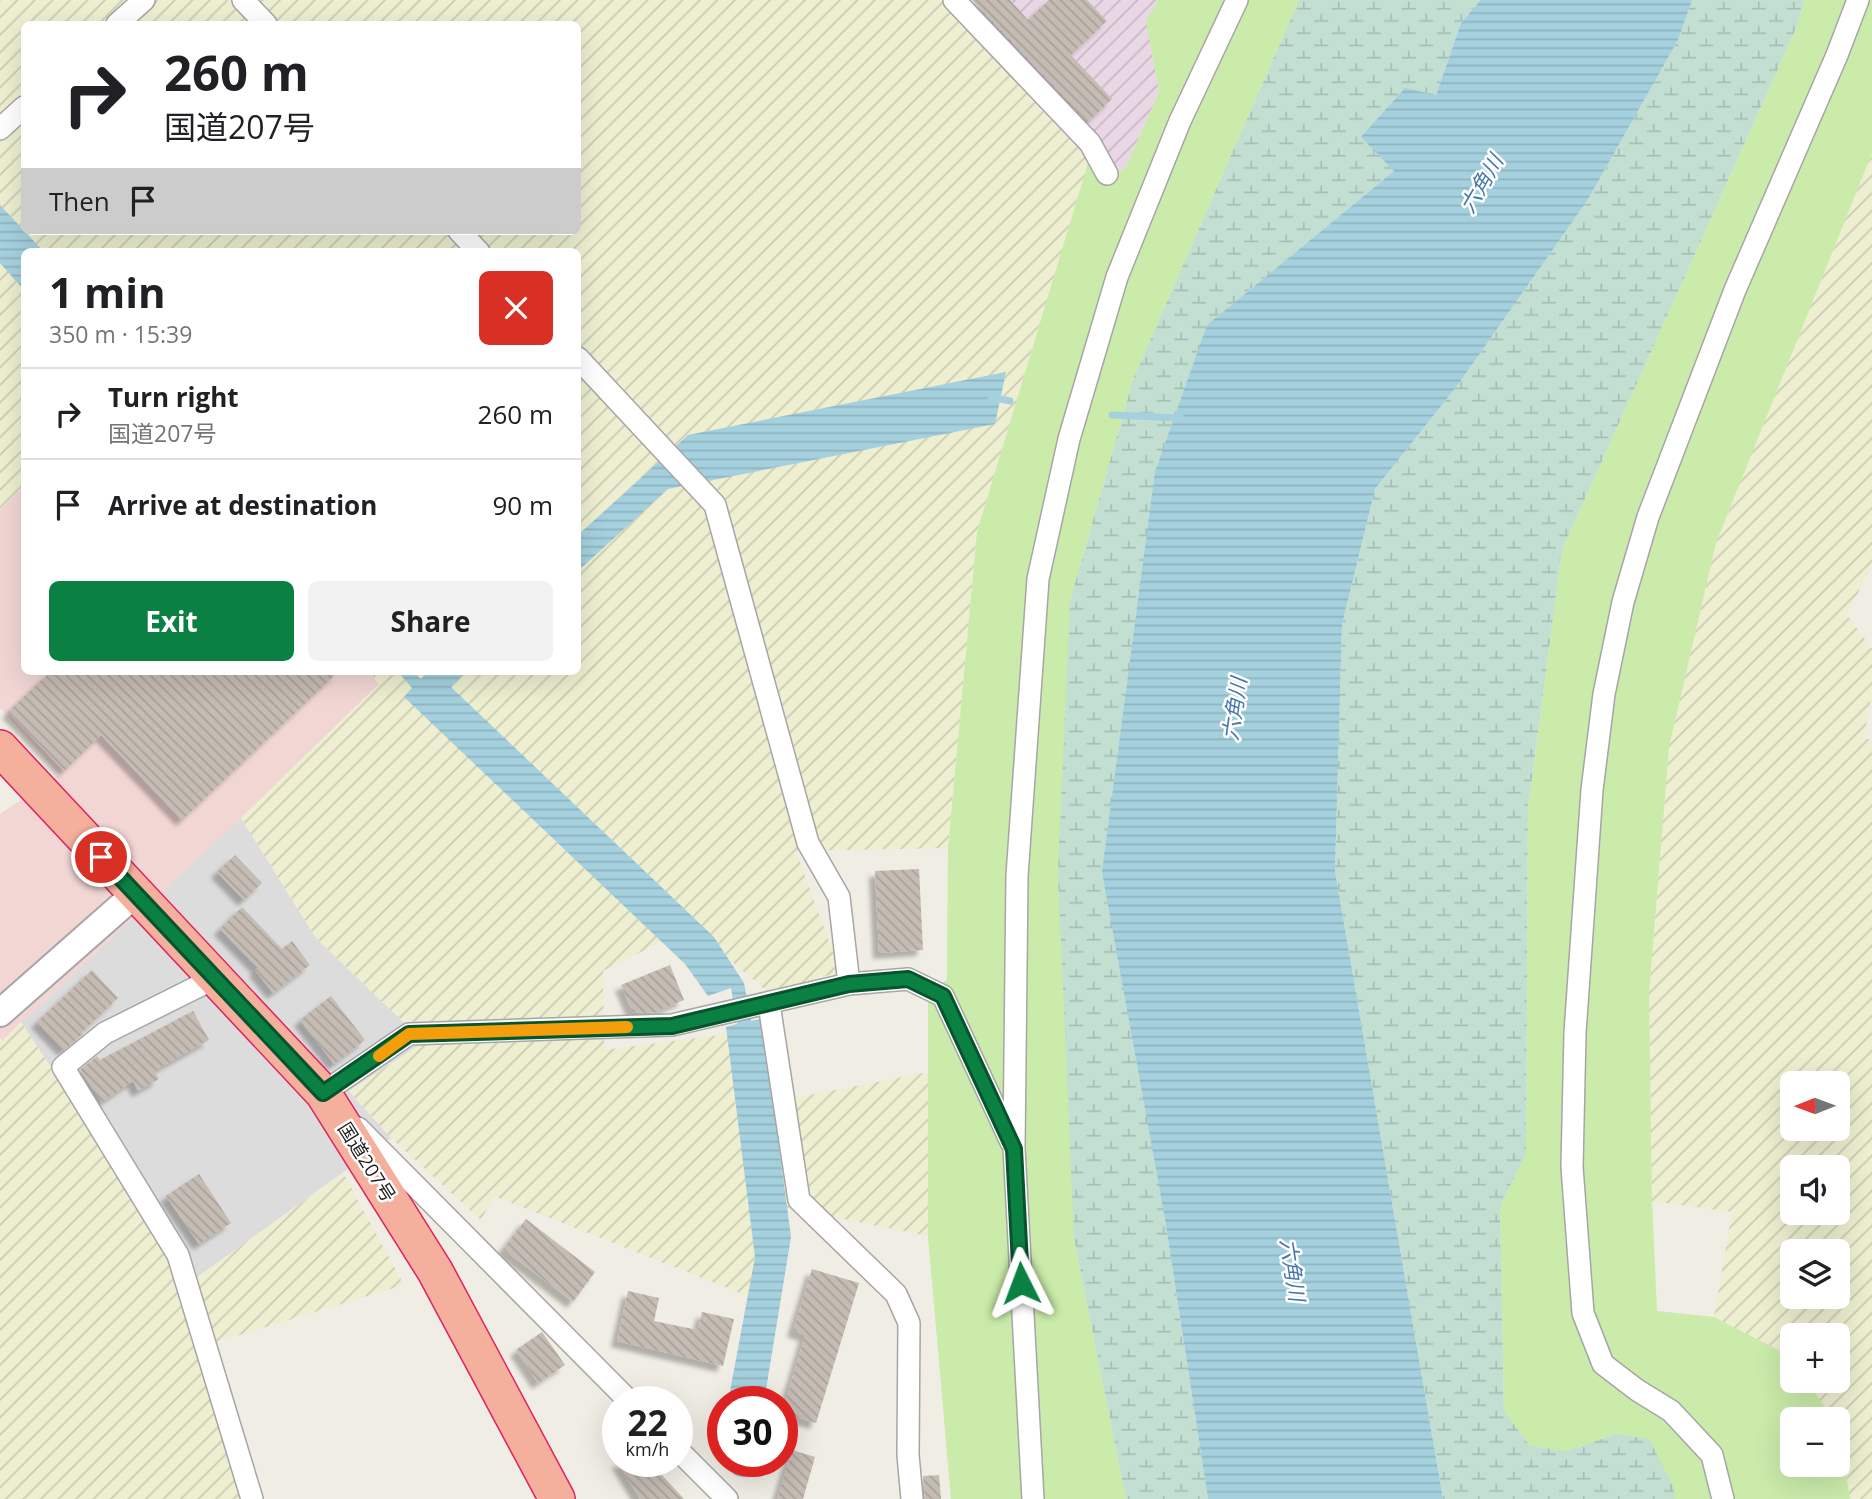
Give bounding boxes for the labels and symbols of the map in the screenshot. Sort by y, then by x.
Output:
water label: 六角川 [1453,147,1510,218]
water label: 六角川 [1216,674,1253,742]
pin [71,827,131,887]
north arrow [1780,1071,1850,1141]
street label: 国道207号 [332,1117,402,1207]
water label: 六角川 [1274,1237,1312,1305]
position arrow [984,1246,1058,1320]
speed limit sign: 30 [707,1386,798,1477]

